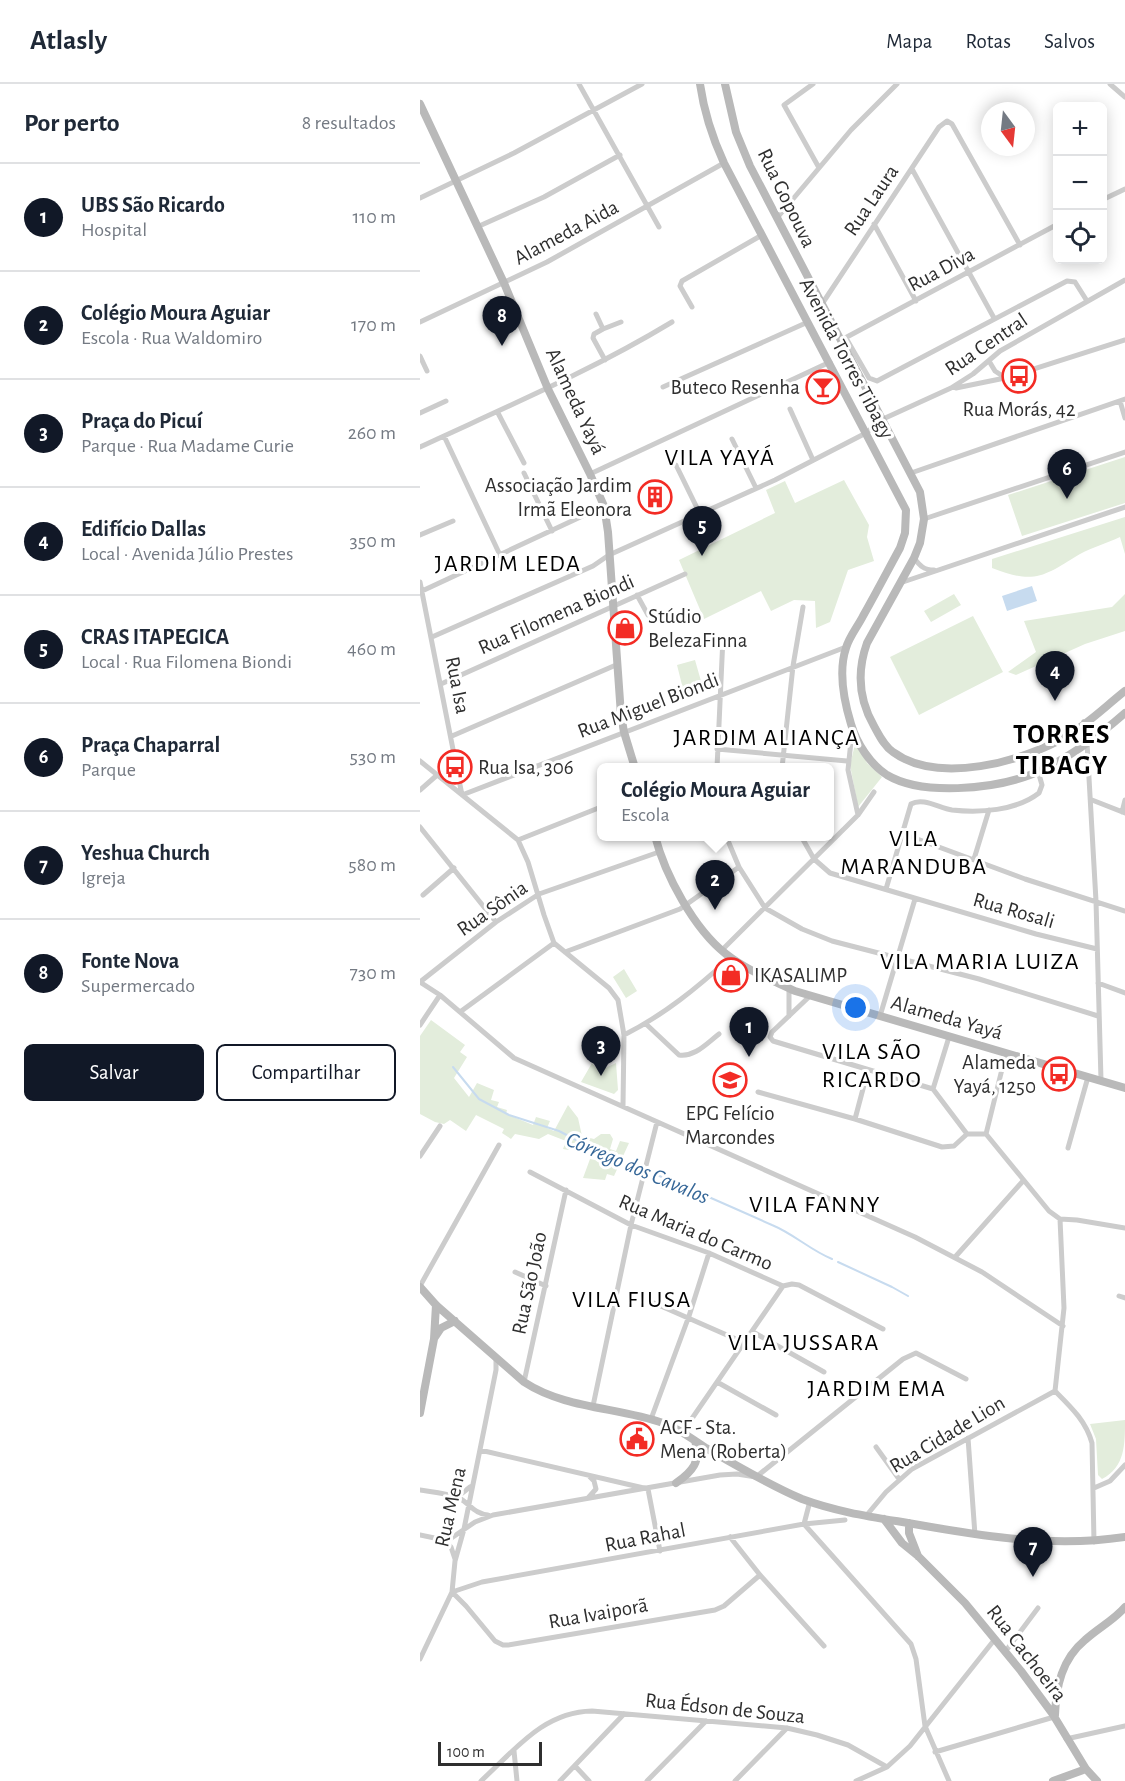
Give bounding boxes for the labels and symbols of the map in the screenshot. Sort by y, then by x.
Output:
north arrow [981,102,1035,156]
street label: Rua Gopouva [754,145,820,251]
street label: Rua Laura [840,161,903,239]
street label: Alameda Aida [510,196,622,269]
street label: Rua Diva [905,243,978,296]
street label: Avenida Torres Tibagy [795,275,898,442]
pin: 8 [482,296,521,346]
street label: Rua Central [941,309,1031,379]
street label: Alameda Yayá [542,345,609,458]
bus stop icon: Rua Morás, 42 [1001,358,1037,394]
bar icon: Buteco Resenha [805,369,841,405]
place label: Buteco Resenha [671,377,800,398]
place label: Rua Morás, 42 [962,399,1076,420]
district label: VILA YAYÁ [665,444,775,470]
pin: 6 [1048,450,1086,499]
place label: Associação Jardim Irmã Eleonora [485,475,632,520]
building icon: Associação Jardim Irmã Eleonora [637,479,673,515]
pin: 5 [682,506,722,556]
district label: JARDIM LEDA [435,552,581,576]
street label: Rua Filomena Biondi [475,571,637,658]
place label: Stúdio BelezaFinna [648,606,748,651]
shop icon: Stúdio BelezaFinna [607,610,643,646]
pin: 4 [1036,652,1074,701]
street label: Rua Isa [442,655,473,716]
street label: Rua Miguel Biondi [575,669,722,742]
district label: TORRES TIBAGY [1013,721,1111,779]
district label: JARDIM ALIANÇA [674,726,860,750]
bus stop icon: Rua Isa, 306 [437,749,473,785]
place label: Rua Isa, 306 [478,757,574,778]
district label: VILA MARANDUBA [840,827,988,879]
pin: 2 [696,860,734,910]
street label: Rua Sônia [453,877,531,940]
street label: Rua Rosali [971,889,1057,932]
district label: VILA MARIA LUIZA [880,950,1080,974]
shop icon: IKASALIMP [713,957,749,993]
place label: IKASALIMP [754,965,847,986]
street label: Alameda Yayá [889,992,1005,1043]
your location [841,993,870,1022]
pin: 1 [730,1008,768,1057]
pin: 3 [582,1026,621,1076]
district label: VILA SÃO RICARDO [822,1038,922,1092]
place label: Alameda Yayá, 1250 [954,1052,1036,1097]
bus stop icon: Alameda Yayá, 1250 [1041,1056,1077,1092]
school or university icon: EPG Felício Marcondes [712,1062,748,1098]
place label: EPG Felício Marcondes [685,1103,775,1148]
water label: Córrego dos Cavalos [563,1128,712,1208]
street label: Rua Maria do Carmo [616,1191,776,1274]
district label: VILA FANNY [749,1193,881,1217]
street label: Rua São João [508,1230,551,1336]
district label: VILA FIUSA [572,1288,692,1312]
district label: VILA JUSSARA [728,1331,880,1355]
district label: JARDIM EMA [808,1377,946,1401]
street label: Rua Cidade Lion [886,1392,1009,1477]
place label: ACF - Sta. Mena (Roberta) [660,1417,787,1462]
public building icon: ACF - Sta. Mena (Roberta) [619,1421,655,1457]
street label: Rua Mena [431,1465,470,1549]
street label: Rua Rahal [603,1519,687,1556]
pin: 7 [1014,1528,1052,1577]
street label: Rua Ivaiporã [547,1594,650,1633]
street label: Rua Cachoeira [983,1601,1071,1706]
street label: Rua Édson de Souza [644,1688,806,1727]
scale bar [438,1739,542,1766]

